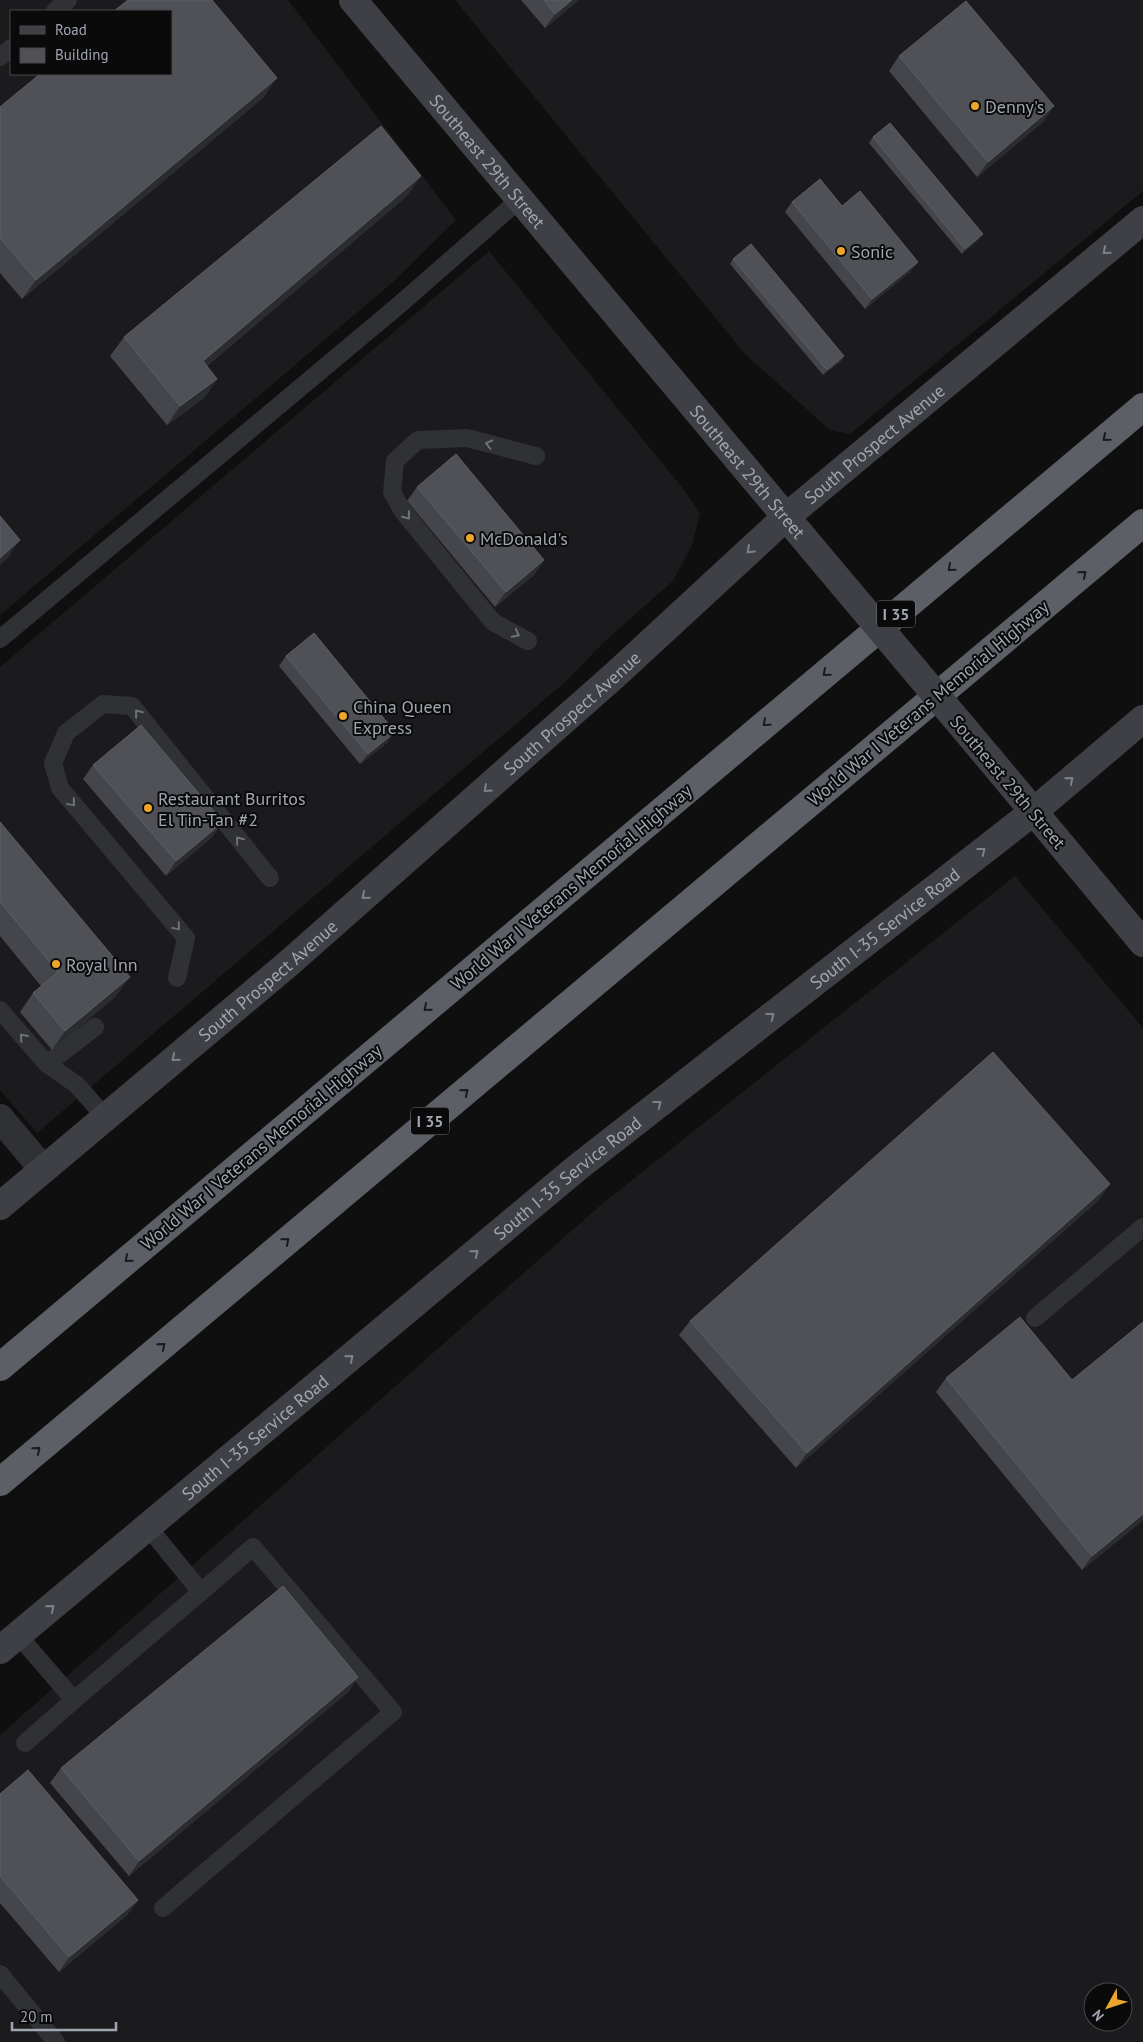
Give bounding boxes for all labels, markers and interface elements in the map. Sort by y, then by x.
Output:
legend [10,10,172,75]
text: Road [55,20,87,39]
text: Building [55,45,109,64]
street label: Southeast 29th Street [425,89,551,233]
place label: Denny's [985,95,1044,118]
marker: Denny's [969,100,981,112]
place label: Sonic [851,240,893,263]
marker: Sonic [835,245,847,257]
one-way arrow [1102,246,1111,255]
street label: South Prospect Avenue [799,379,949,509]
street label: Southeast 29th Street [685,400,811,543]
one-way arrow [1102,432,1111,441]
one-way arrow [485,439,494,450]
one-way arrow [401,510,409,519]
place label: McDonald's [480,527,568,550]
marker: McDonald's [464,532,476,544]
one-way arrow [747,545,756,554]
one-way arrow [947,562,956,571]
one-way arrow [1077,570,1086,579]
street label: World War I Veterans Memorial Highway [803,595,1054,811]
road number: I 35 [877,600,915,628]
one-way arrow [511,628,520,638]
street label: South Prospect Avenue [498,646,645,780]
one-way arrow [823,667,832,676]
place label: China Queen Express [353,695,451,739]
one-way arrow [135,710,143,719]
marker: China Queen Express [337,710,349,722]
street label: Southeast 29th Street [945,710,1071,854]
one-way arrow [763,718,772,726]
one-way arrow [1064,778,1073,786]
street label: World War I Veterans Memorial Highway [446,779,697,995]
one-way arrow [483,783,492,792]
place label: Restaurant Burritos El Tin-Tan #2 [158,787,306,831]
one-way arrow [67,797,75,806]
marker: Restaurant Burritos El Tin-Tan #2 [142,802,154,814]
one-way arrow [237,837,245,846]
one-way arrow [976,848,986,857]
street label: South I-35 Service Road [805,862,964,994]
one-way arrow [362,890,371,899]
street label: South Prospect Avenue [193,914,342,1046]
one-way arrow [171,922,180,931]
place label: Royal Inn [66,953,138,976]
marker: Royal Inn [50,958,62,970]
one-way arrow [424,1002,433,1010]
one-way arrow [765,1013,775,1022]
one-way arrow [21,1034,29,1043]
street label: World War I Veterans Memorial Highway [136,1039,387,1255]
one-way arrow [171,1053,180,1062]
one-way arrow [459,1089,468,1098]
one-way arrow [652,1102,661,1110]
road number: I 35 [411,1108,449,1134]
street label: South I-35 Service Road [488,1111,646,1245]
one-way arrow [281,1238,290,1247]
one-way arrow [469,1250,478,1259]
one-way arrow [125,1253,134,1262]
one-way arrow [156,1343,165,1351]
one-way arrow [344,1355,353,1363]
street label: South I-35 Service Road [177,1369,333,1505]
one-way arrow [32,1447,41,1456]
one-way arrow [45,1605,54,1613]
north arrow [1083,1982,1133,2032]
scale bar [12,2000,116,2032]
text: N [1088,2006,1108,2025]
text: 20 m [20,2007,53,2026]

